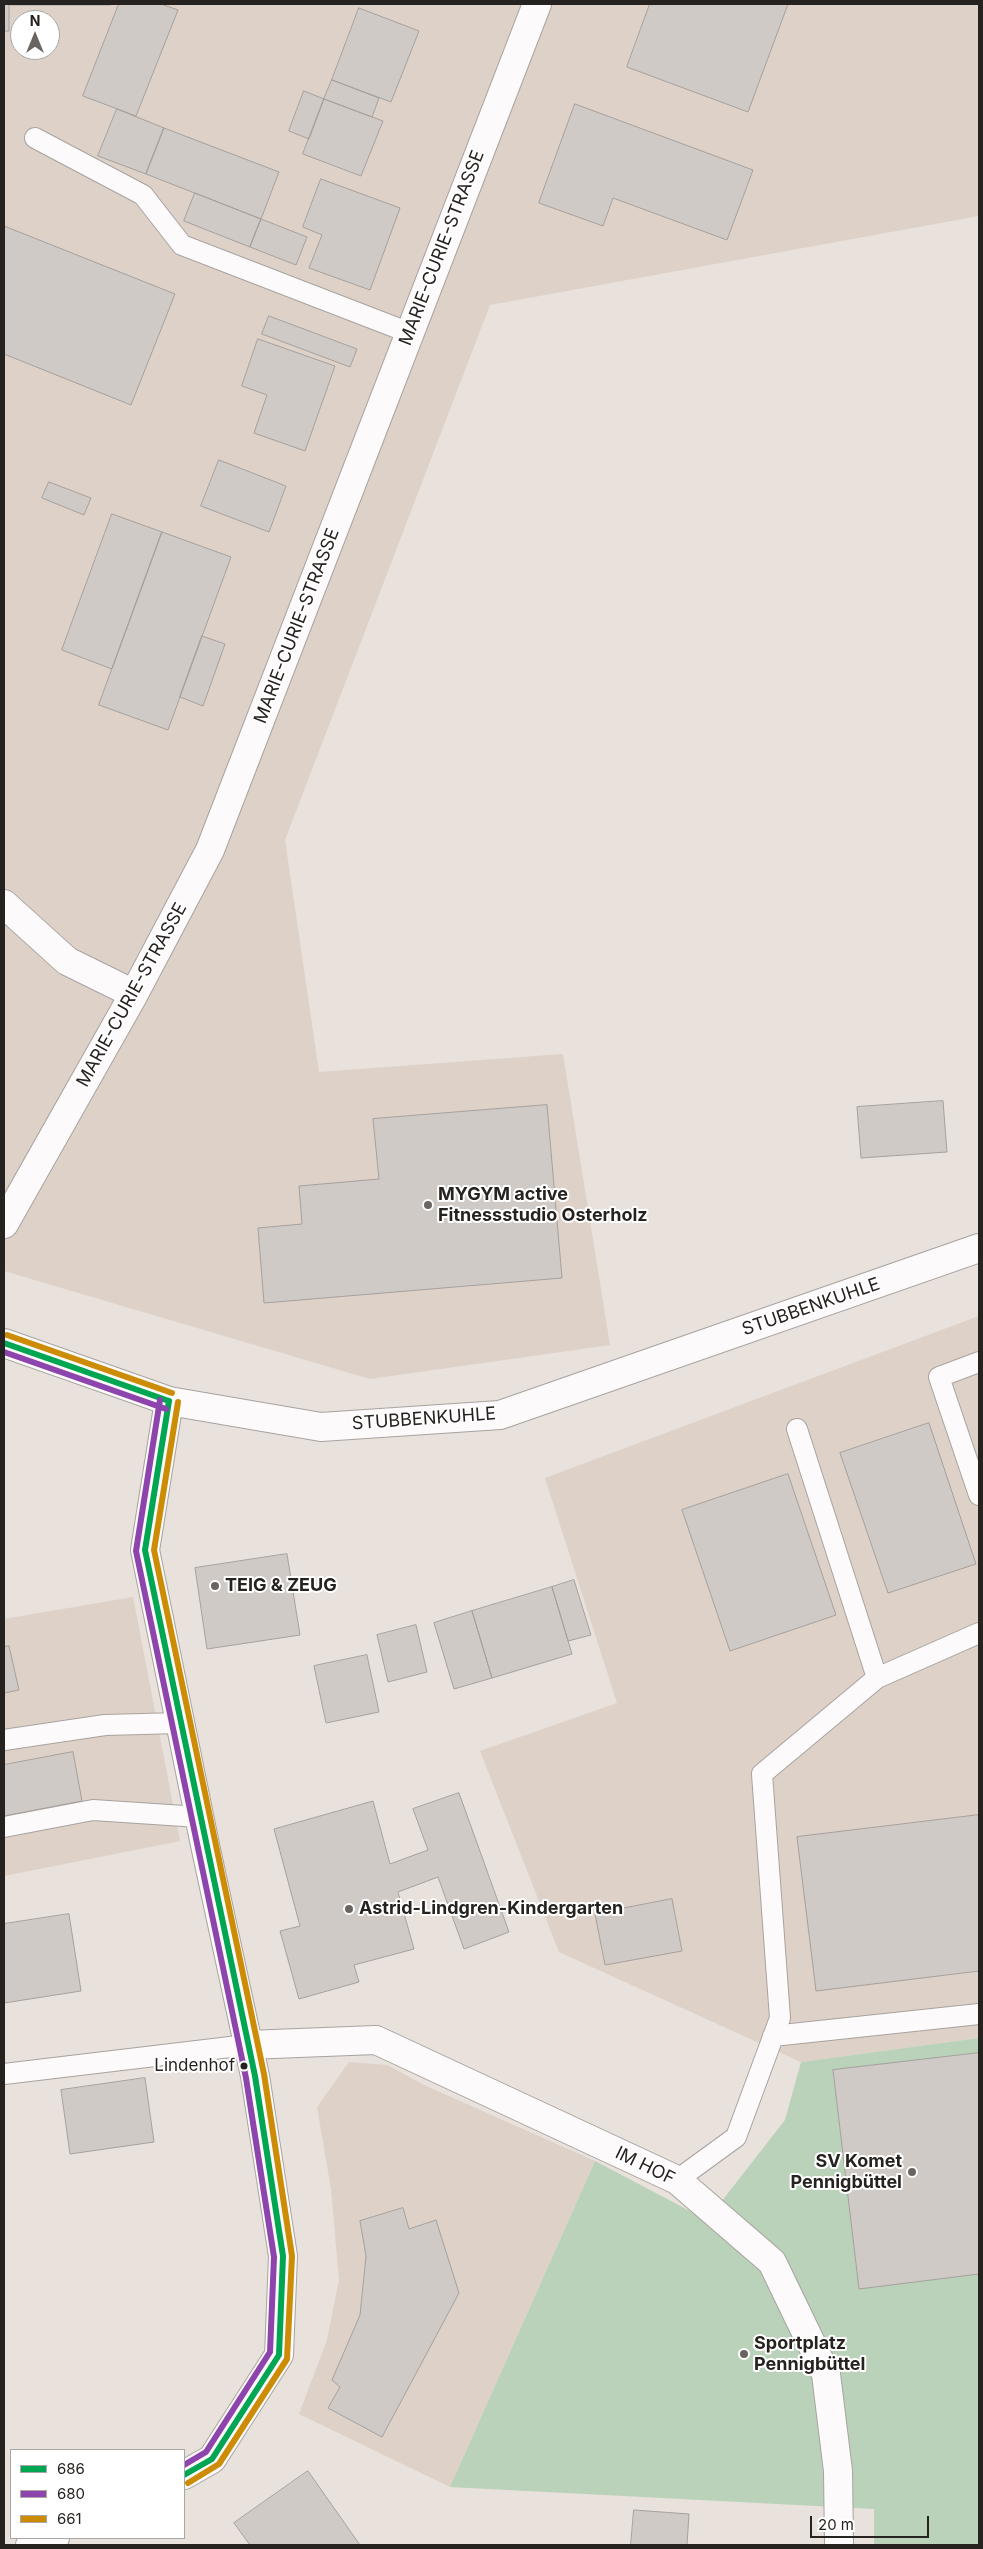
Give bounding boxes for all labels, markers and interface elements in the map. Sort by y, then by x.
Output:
north arrow [10,10,60,60]
text: N [30,12,40,29]
street label: MARIE-CURIE-STRASSE [395,147,489,349]
street label: MARIE-CURIE-STRASSE [250,525,344,727]
street label: MARIE-CURIE-STRASSE [72,899,192,1091]
place label: MYGYM active Fitnessstudio Osterholz [438,1184,648,1226]
marker: MYGYM active Fitnessstudio Osterholz [422,1199,434,1211]
street label: STUBBENKUHLE [739,1273,883,1341]
street label: STUBBENKUHLE [351,1403,497,1435]
place label: TEIG & ZEUG [225,1575,337,1597]
marker: TEIG & ZEUG [209,1580,221,1592]
place label: Astrid-Lindgren-Kindergarten [359,1898,623,1920]
marker: Astrid-Lindgren-Kindergarten [343,1903,355,1915]
place label: Lindenhof [154,2056,235,2076]
marker: Lindenhof [239,2061,249,2071]
street label: IM HOF [612,2142,678,2190]
place label: SV Komet Pennigbüttel [791,2151,902,2194]
marker: SV Komet Pennigbüttel [906,2166,918,2178]
place label: Sportplatz Pennigbüttel [754,2333,865,2376]
marker: Sportplatz Pennigbüttel [738,2348,750,2360]
legend [10,2449,185,2539]
text: 686 [57,2459,85,2478]
text: 680 [57,2484,85,2503]
scale bar [813,2506,932,2538]
text: 661 [57,2509,82,2528]
text: 20 m [818,2515,854,2534]

